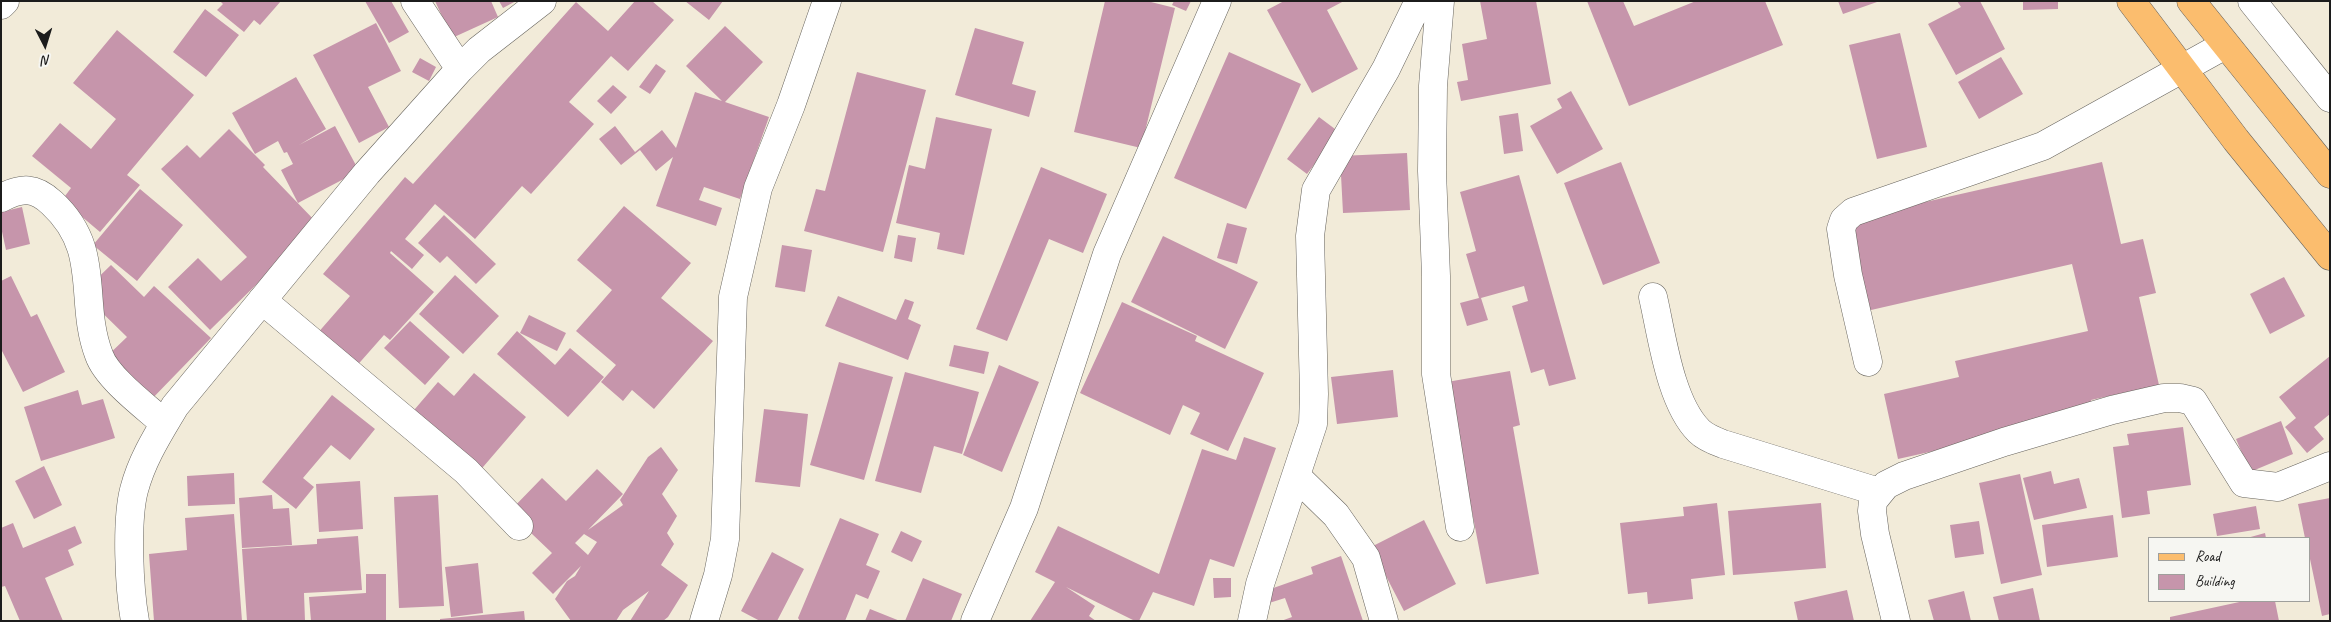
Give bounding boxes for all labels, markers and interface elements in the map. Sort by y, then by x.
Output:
north arrow [20,20,70,70]
text: N [41,52,51,69]
legend [2148,537,2311,602]
text: Road [2195,547,2220,566]
text: Building [2195,572,2234,591]

